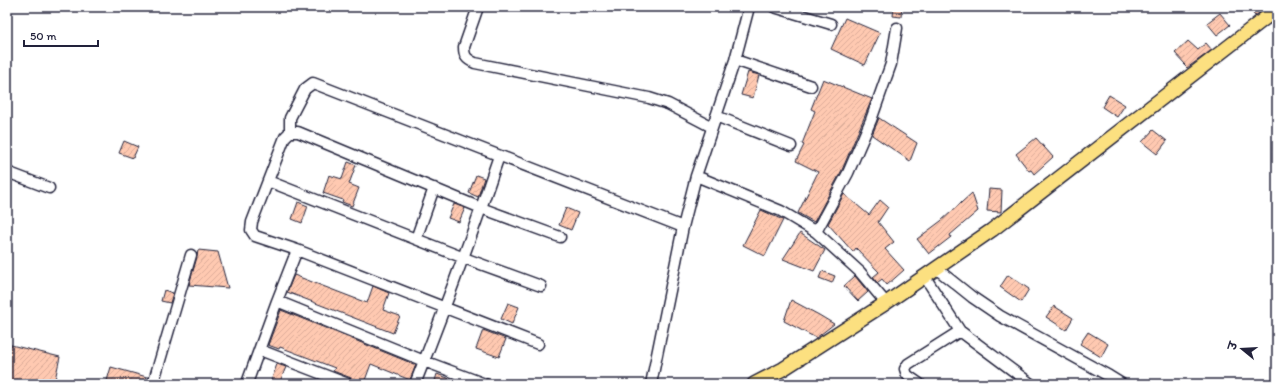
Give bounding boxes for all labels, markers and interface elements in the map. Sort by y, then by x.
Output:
scale bar [24,22,98,48]
text: 50 m [30,29,56,43]
north arrow [1222,329,1262,369]
text: उ [1225,339,1241,353]

